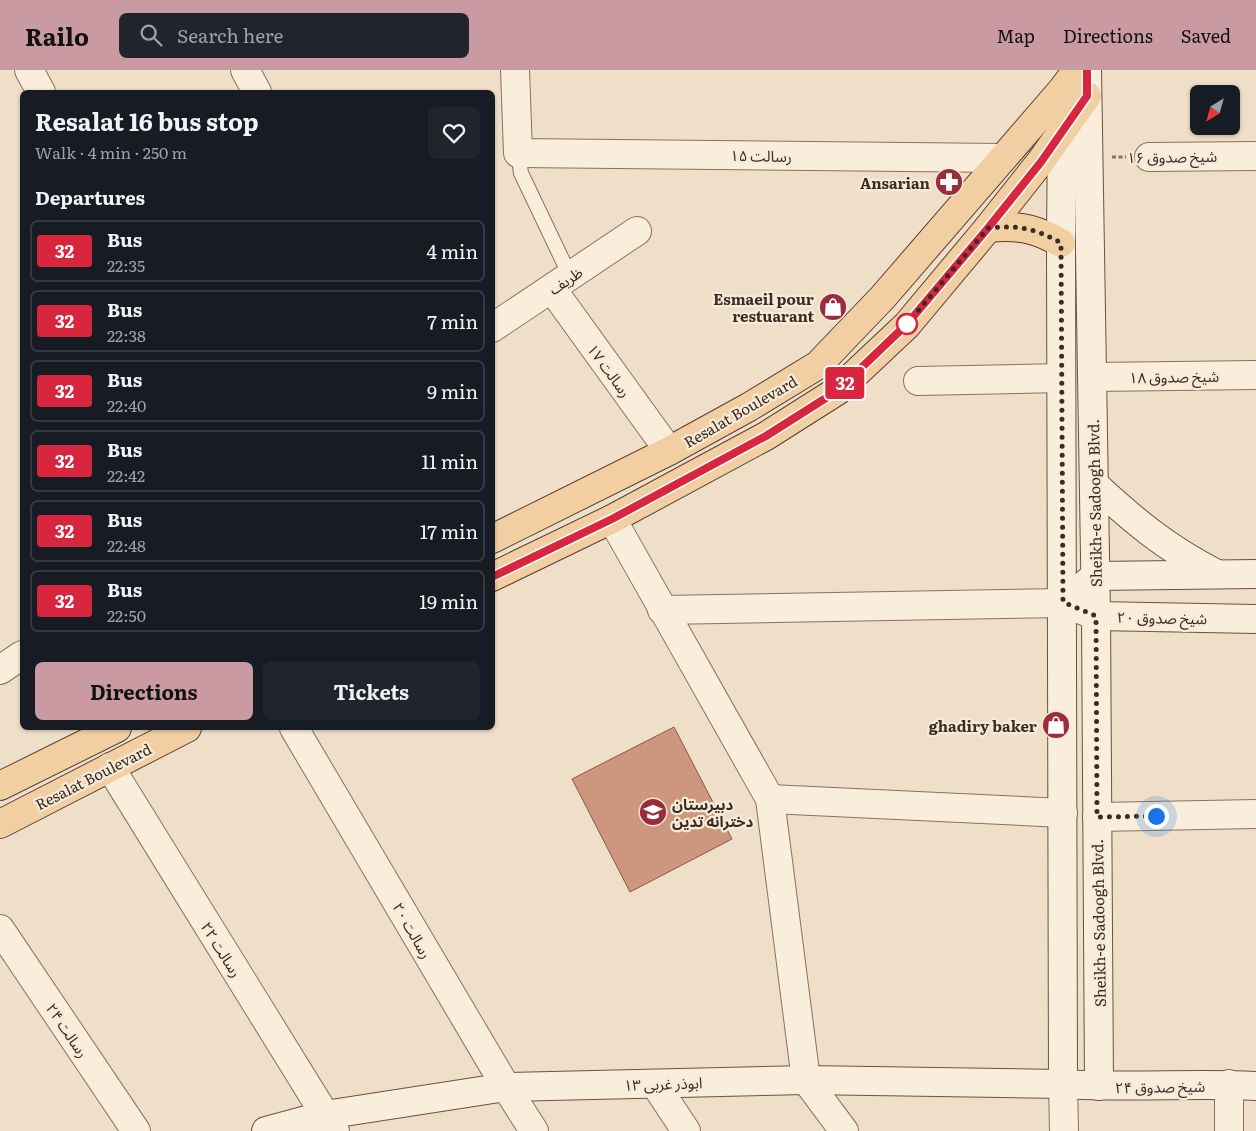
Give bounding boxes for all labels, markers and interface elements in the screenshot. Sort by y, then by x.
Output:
search box [119,13,469,58]
text: Railo [25,18,89,53]
icon: search [137,21,165,49]
text: Search here [177,21,283,49]
text: Map [997,22,1035,49]
text: Directions [1063,22,1153,49]
text: Saved [1181,22,1231,49]
north arrow [1190,85,1240,135]
map controls [1190,85,1240,135]
text: Resalat 16 bus stop [35,103,259,138]
button: heart [428,107,480,159]
text: Walk · 4 min · 250 m [35,140,187,164]
street label: رسالت ۱۵ [730,143,792,167]
street label: شیخ صدوق ۱۶ [1127,144,1218,170]
pharmacy icon: Ansarian [934,167,964,197]
place label: Ansarian [860,171,931,194]
text: Departures [35,183,145,211]
text: Bus [107,225,142,253]
text: 32 [55,237,74,264]
text: 4 min [426,237,478,265]
text: 22:35 [107,253,145,277]
street label: ظریف [543,260,587,300]
place label: Esmaeil pour restuarant [713,287,814,327]
shop icon: Esmaeil pour restuarant [818,292,848,322]
text: Bus [107,295,142,323]
text: 32 [55,307,74,334]
text: 7 min [427,307,478,335]
unlabelled marker [896,313,918,335]
text: 22:38 [107,323,146,347]
street label: رسالت ۱۷ [583,338,637,402]
street label: شیخ صدوق ۱۸ [1129,364,1220,390]
text: Bus [107,365,142,393]
line badge: 32 [822,367,868,399]
street label: Resalat Boulevard [679,369,801,453]
text: 32 [835,369,855,396]
text: 32 [55,377,74,404]
text: 9 min [427,377,478,405]
text: 22:40 [107,393,146,417]
street label: Sheikh-e Sadoogh Blvd. [1081,419,1107,587]
text: Bus [107,435,142,463]
text: 32 [55,447,74,474]
text: 11 min [421,447,478,475]
text: 22:42 [107,463,145,487]
text: Bus [107,505,142,533]
text: 32 [55,517,74,544]
text: 17 min [420,517,478,545]
text: 22:48 [107,533,146,557]
text: Bus [107,575,142,603]
text: 32 [55,587,74,614]
text: 19 min [419,587,478,615]
text: 22:50 [107,603,146,627]
street label: شیخ صدوق ۲۰ [1117,605,1207,631]
button: Directions [35,662,253,720]
button: Tickets [263,662,480,720]
shop icon: ghadiry baker [1041,710,1071,740]
place label: ghadiry baker [929,714,1037,737]
street label: Resalat Boulevard [31,737,155,815]
place label: دبیرستان دخترانه تدین [672,792,754,832]
school or university icon: دبیرستان دخترانه تدین [638,797,668,827]
your location [1144,804,1169,829]
street label: Sheikh-e Sadoogh Blvd. [1085,839,1111,1007]
street label: رسالت ۲۰ [388,898,438,962]
street label: رسالت ۲۲ [196,917,248,981]
street label: رسالت ۲۴ [41,998,95,1062]
street label: ابوذر غربی ۱۳ [623,1070,703,1096]
street label: شیخ صدوق ۲۴ [1115,1074,1206,1100]

